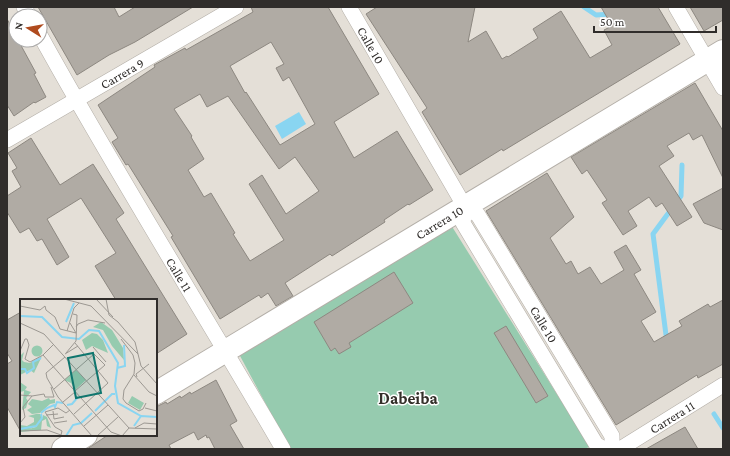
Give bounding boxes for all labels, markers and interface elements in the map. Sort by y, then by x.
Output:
north arrow [8,8,48,48]
scale bar [594,8,716,34]
text: 50 m [600,15,625,29]
text: N [12,21,25,31]
street label: Calle 10 [354,24,388,66]
street label: Carrera 9 [98,55,146,92]
street label: Carrera 10 [413,202,466,242]
street label: Calle 11 [163,255,195,294]
inset map [20,299,157,436]
street label: Calle 10 [527,303,561,345]
district label: Dabeiba [378,389,439,408]
street label: Carrera 11 [647,397,697,436]

